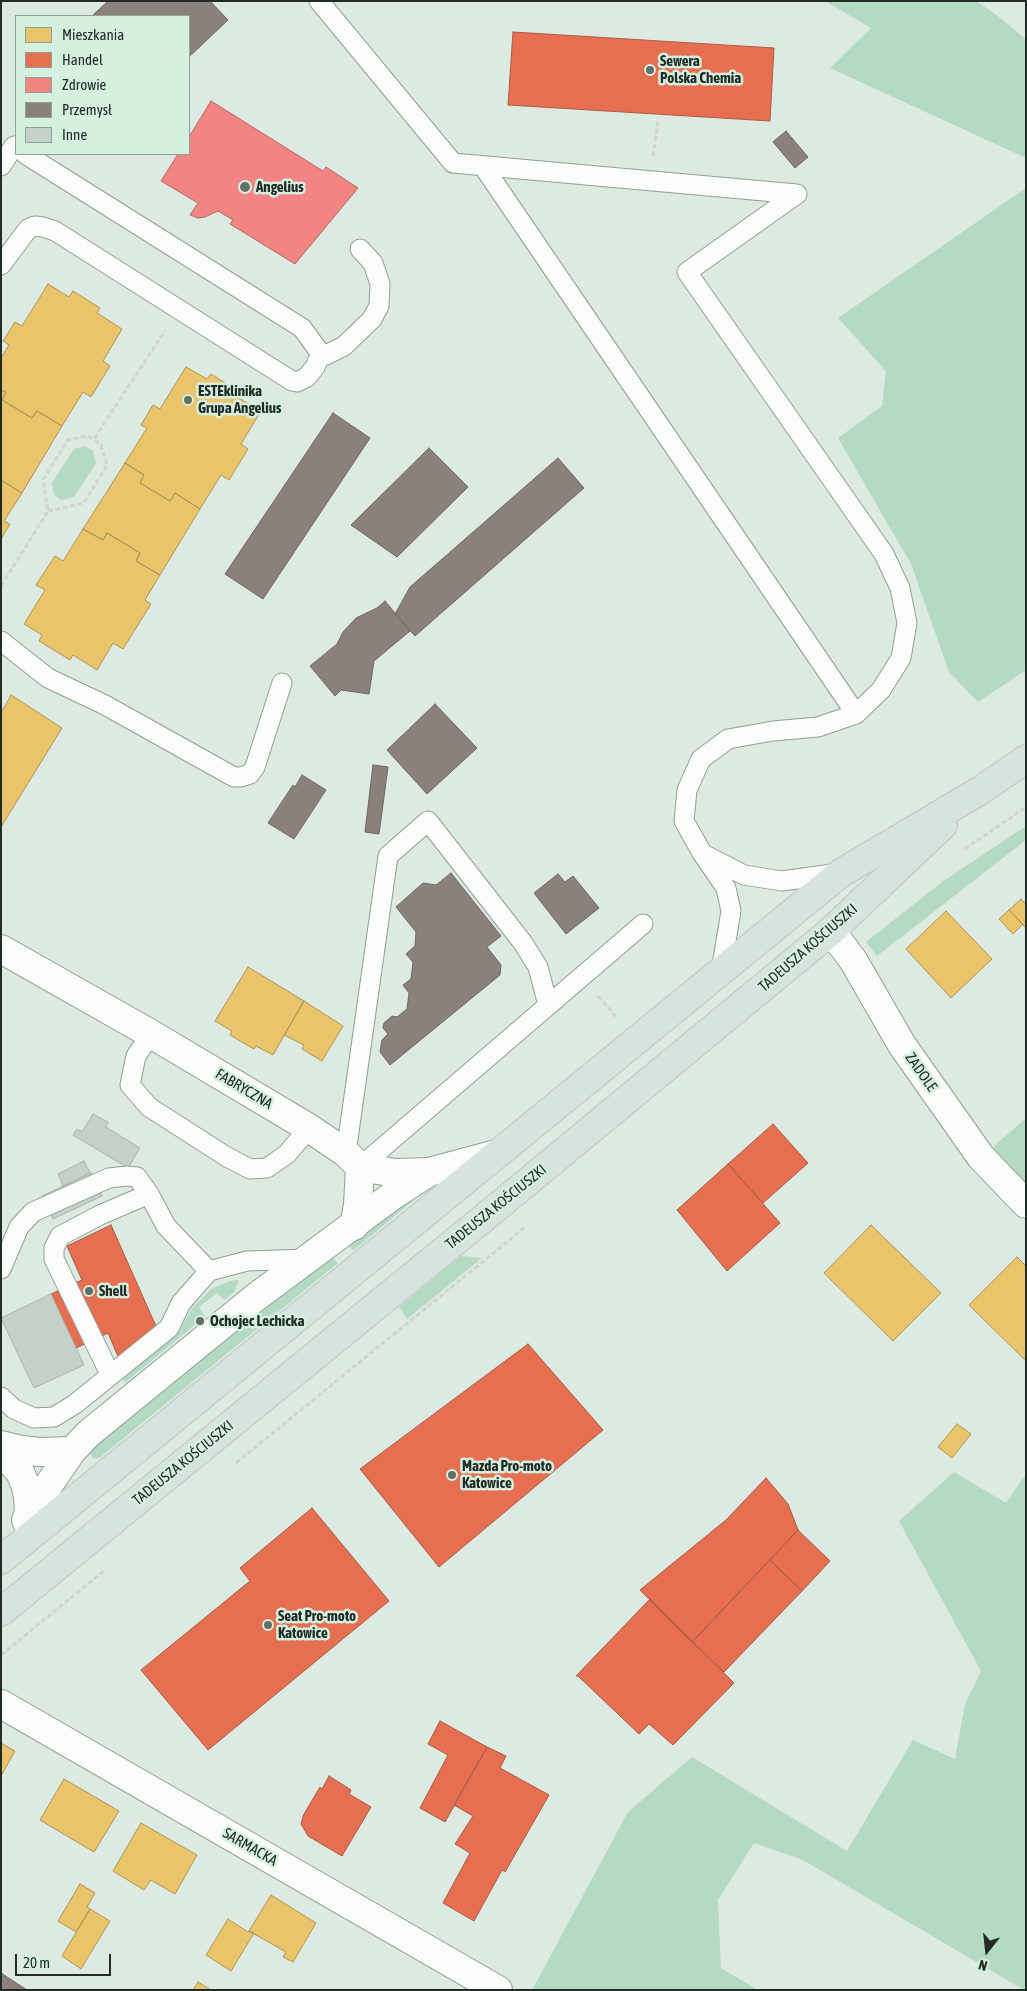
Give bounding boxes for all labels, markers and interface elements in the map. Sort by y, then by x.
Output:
legend [15,15,190,155]
text: Mieszkania [62,26,124,43]
text: Handel [62,51,103,68]
place label: Sewera Polska Chemia [660,52,741,87]
marker: Sewera Polska Chemia [644,64,656,76]
text: Zdrowie [62,76,106,93]
text: Przemysł [62,101,112,118]
text: Inne [62,126,87,143]
place label: Angelius [256,178,304,196]
marker: Angelius [238,180,252,194]
place label: ESTEklinika Grupa Angelius [198,382,281,417]
marker: ESTEklinika Grupa Angelius [182,394,194,406]
street label: TADEUSZA KOŚCIUSZKI [755,900,861,996]
street label: ZADOLE [901,1049,941,1095]
street label: FABRYCZNA [212,1065,276,1113]
street label: TADEUSZA KOŚCIUSZKI [442,1161,550,1253]
place label: Shell [99,1282,127,1300]
marker: Shell [83,1285,95,1297]
place label: Ochojec Lechicka [210,1312,304,1330]
marker: Ochojec Lechicka [194,1315,206,1327]
street label: TADEUSZA KOŚCIUSZKI [129,1417,237,1509]
place label: Mazda Pro-moto Katowice [462,1457,552,1492]
marker: Mazda Pro-moto Katowice [446,1469,458,1481]
place label: Seat Pro-moto Katowice [278,1607,356,1642]
marker: Seat Pro-moto Katowice [262,1619,274,1631]
street label: SARMACKA [220,1824,280,1870]
north arrow [962,1926,1012,1976]
scale bar [18,1944,114,1976]
text: 20 m [23,1954,50,1971]
text: N [977,1957,989,1974]

